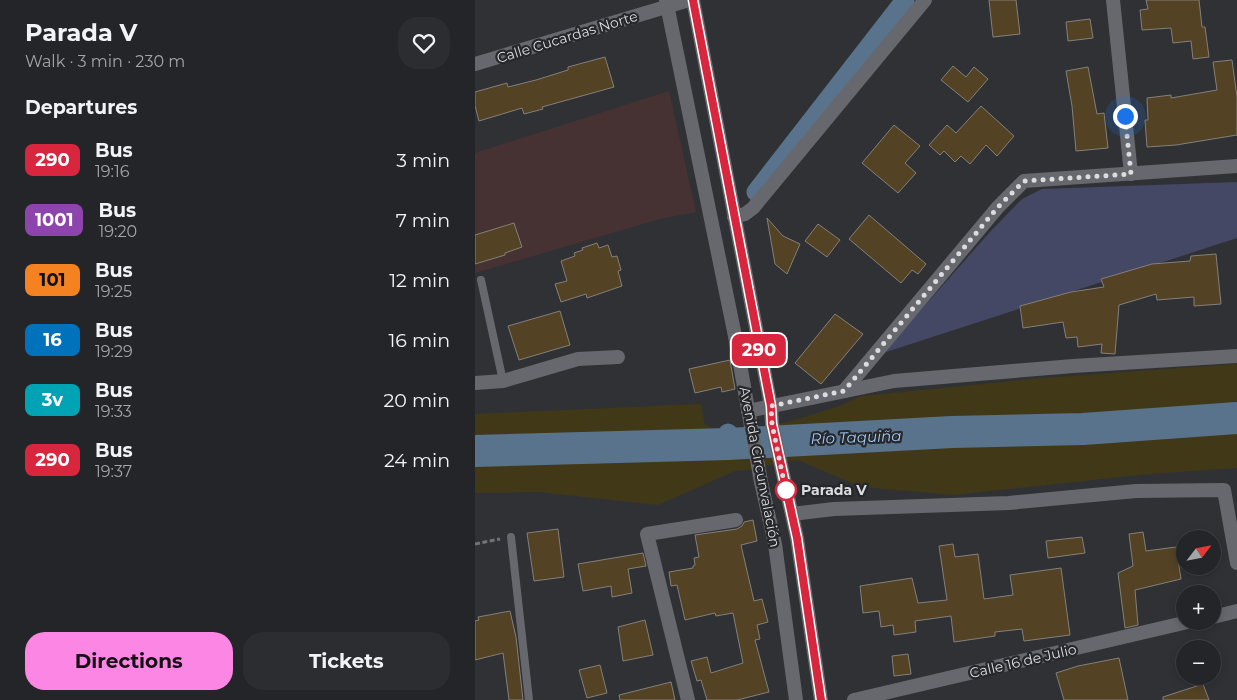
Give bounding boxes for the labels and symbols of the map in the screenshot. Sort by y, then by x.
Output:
street label: Calle Cucardas Norte [494,7,640,67]
your location [1113,104,1138,129]
line badge: 290 [730,334,788,366]
street label: Avenida Circunvalación [736,385,784,549]
water label: Río Taquiña [810,426,902,448]
marker: Parada V [775,479,797,501]
place label: Parada V [801,481,867,499]
north arrow [1176,530,1221,575]
street label: Calle 16 de Julio [968,640,1078,682]

